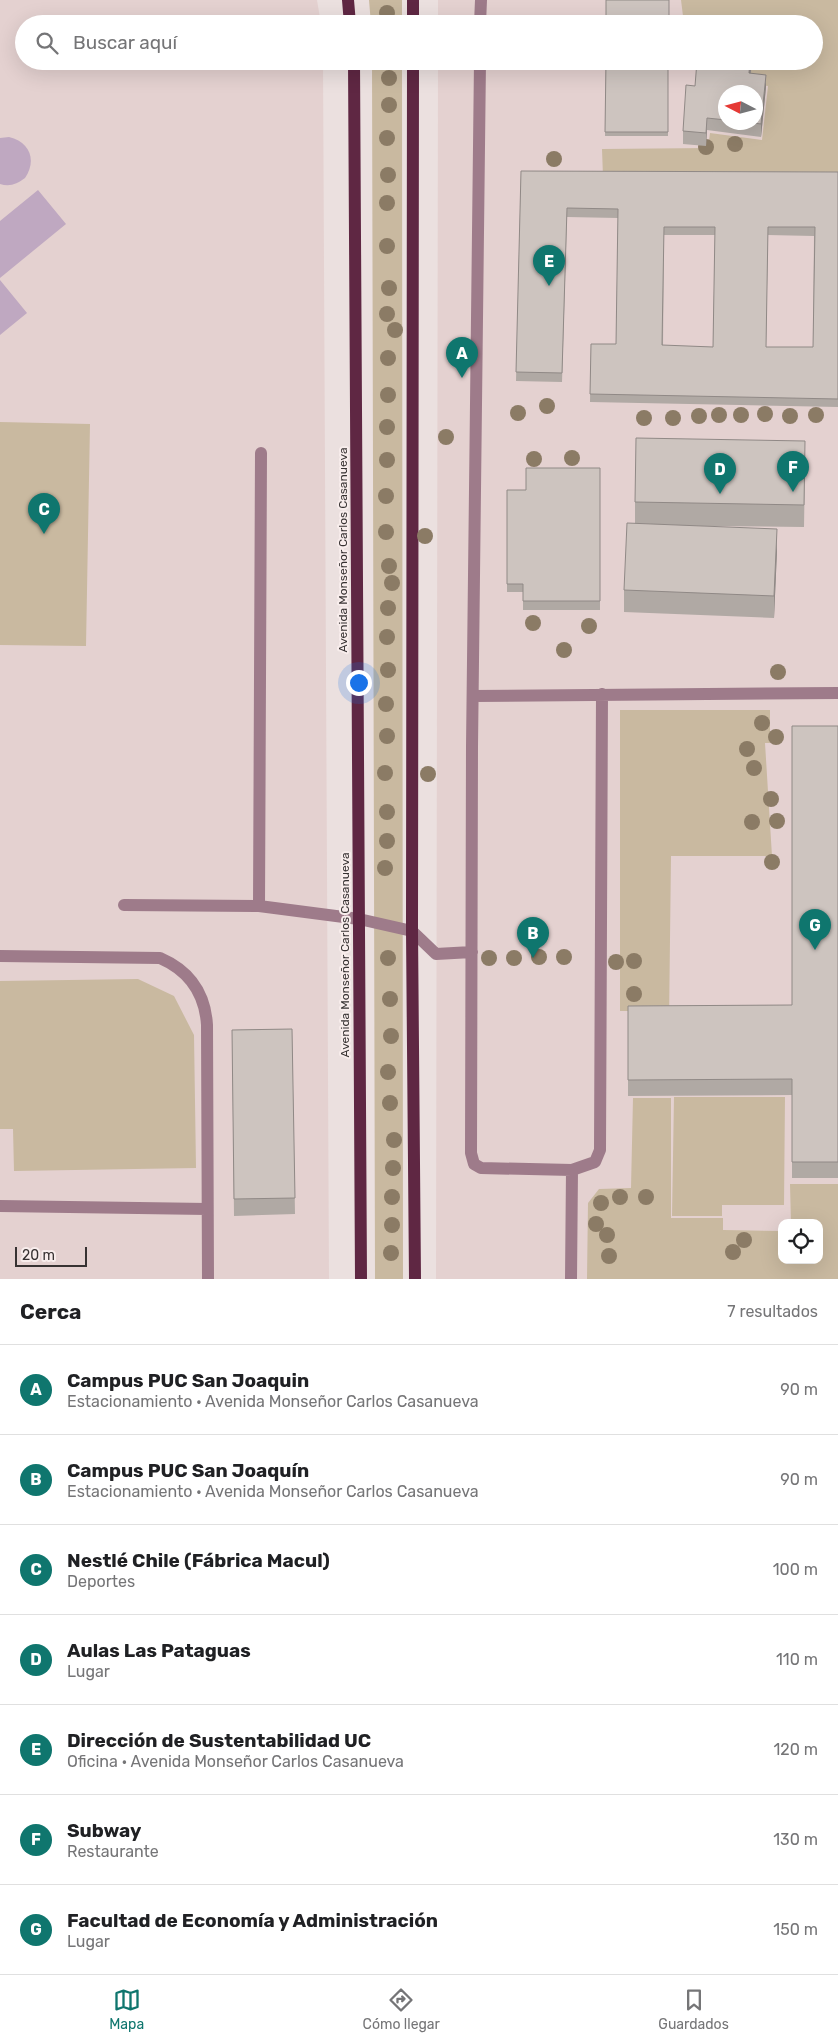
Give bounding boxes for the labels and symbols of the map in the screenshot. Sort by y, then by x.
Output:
north arrow [718,85,763,130]
pin: E [533,245,565,286]
pin: A [446,337,478,378]
street label: Avenida Monseñor Carlos Casanueva [336,447,350,653]
pin: F [777,451,809,492]
pin: D [704,453,736,494]
pin: C [28,493,60,534]
your location [346,670,372,696]
street label: Avenida Monseñor Carlos Casanueva [338,852,352,1058]
pin: G [799,909,831,950]
pin: B [517,917,549,958]
scale bar [15,1244,88,1267]

